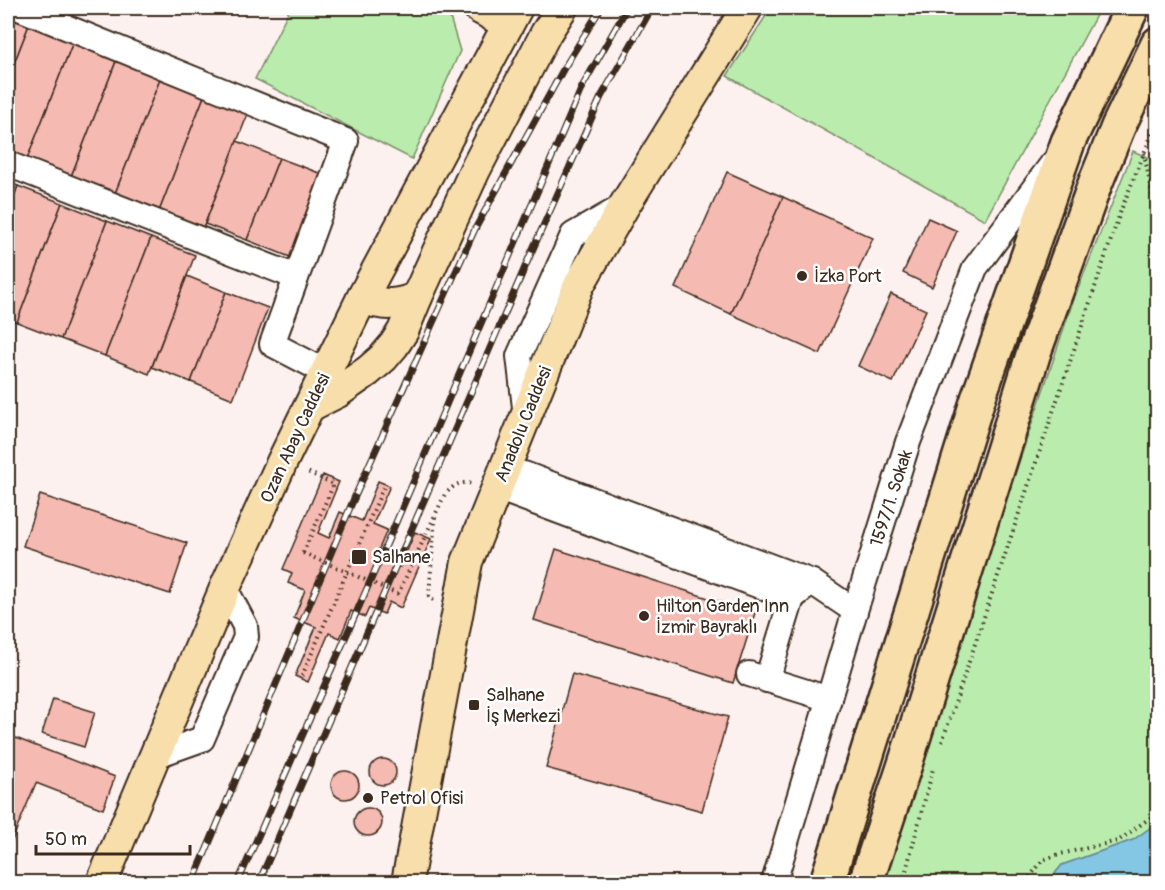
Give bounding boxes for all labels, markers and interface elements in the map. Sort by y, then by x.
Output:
place label: İzka Port [814,265,882,288]
marker: İzka Port [795,269,809,283]
street label: Anadolu Caddesi [490,363,557,486]
street label: Ozan Abay Caddesi [255,370,336,507]
street label: 1597/1. Sokak [865,446,918,549]
place label: Salhane [372,546,431,569]
marker: Salhane [350,548,368,566]
place label: Hilton Garden Inn İzmir Bayraklı [656,595,789,639]
marker: Hilton Garden Inn İzmir Bayraklı [637,609,651,623]
place label: Salhane İş Merkezi [486,684,560,728]
marker: Salhane İş Merkezi [467,698,481,712]
place label: Petrol Ofisi [380,787,463,810]
marker: Petrol Ofisi [361,791,375,805]
scale bar [36,818,190,856]
text: 50 m [45,828,87,851]

